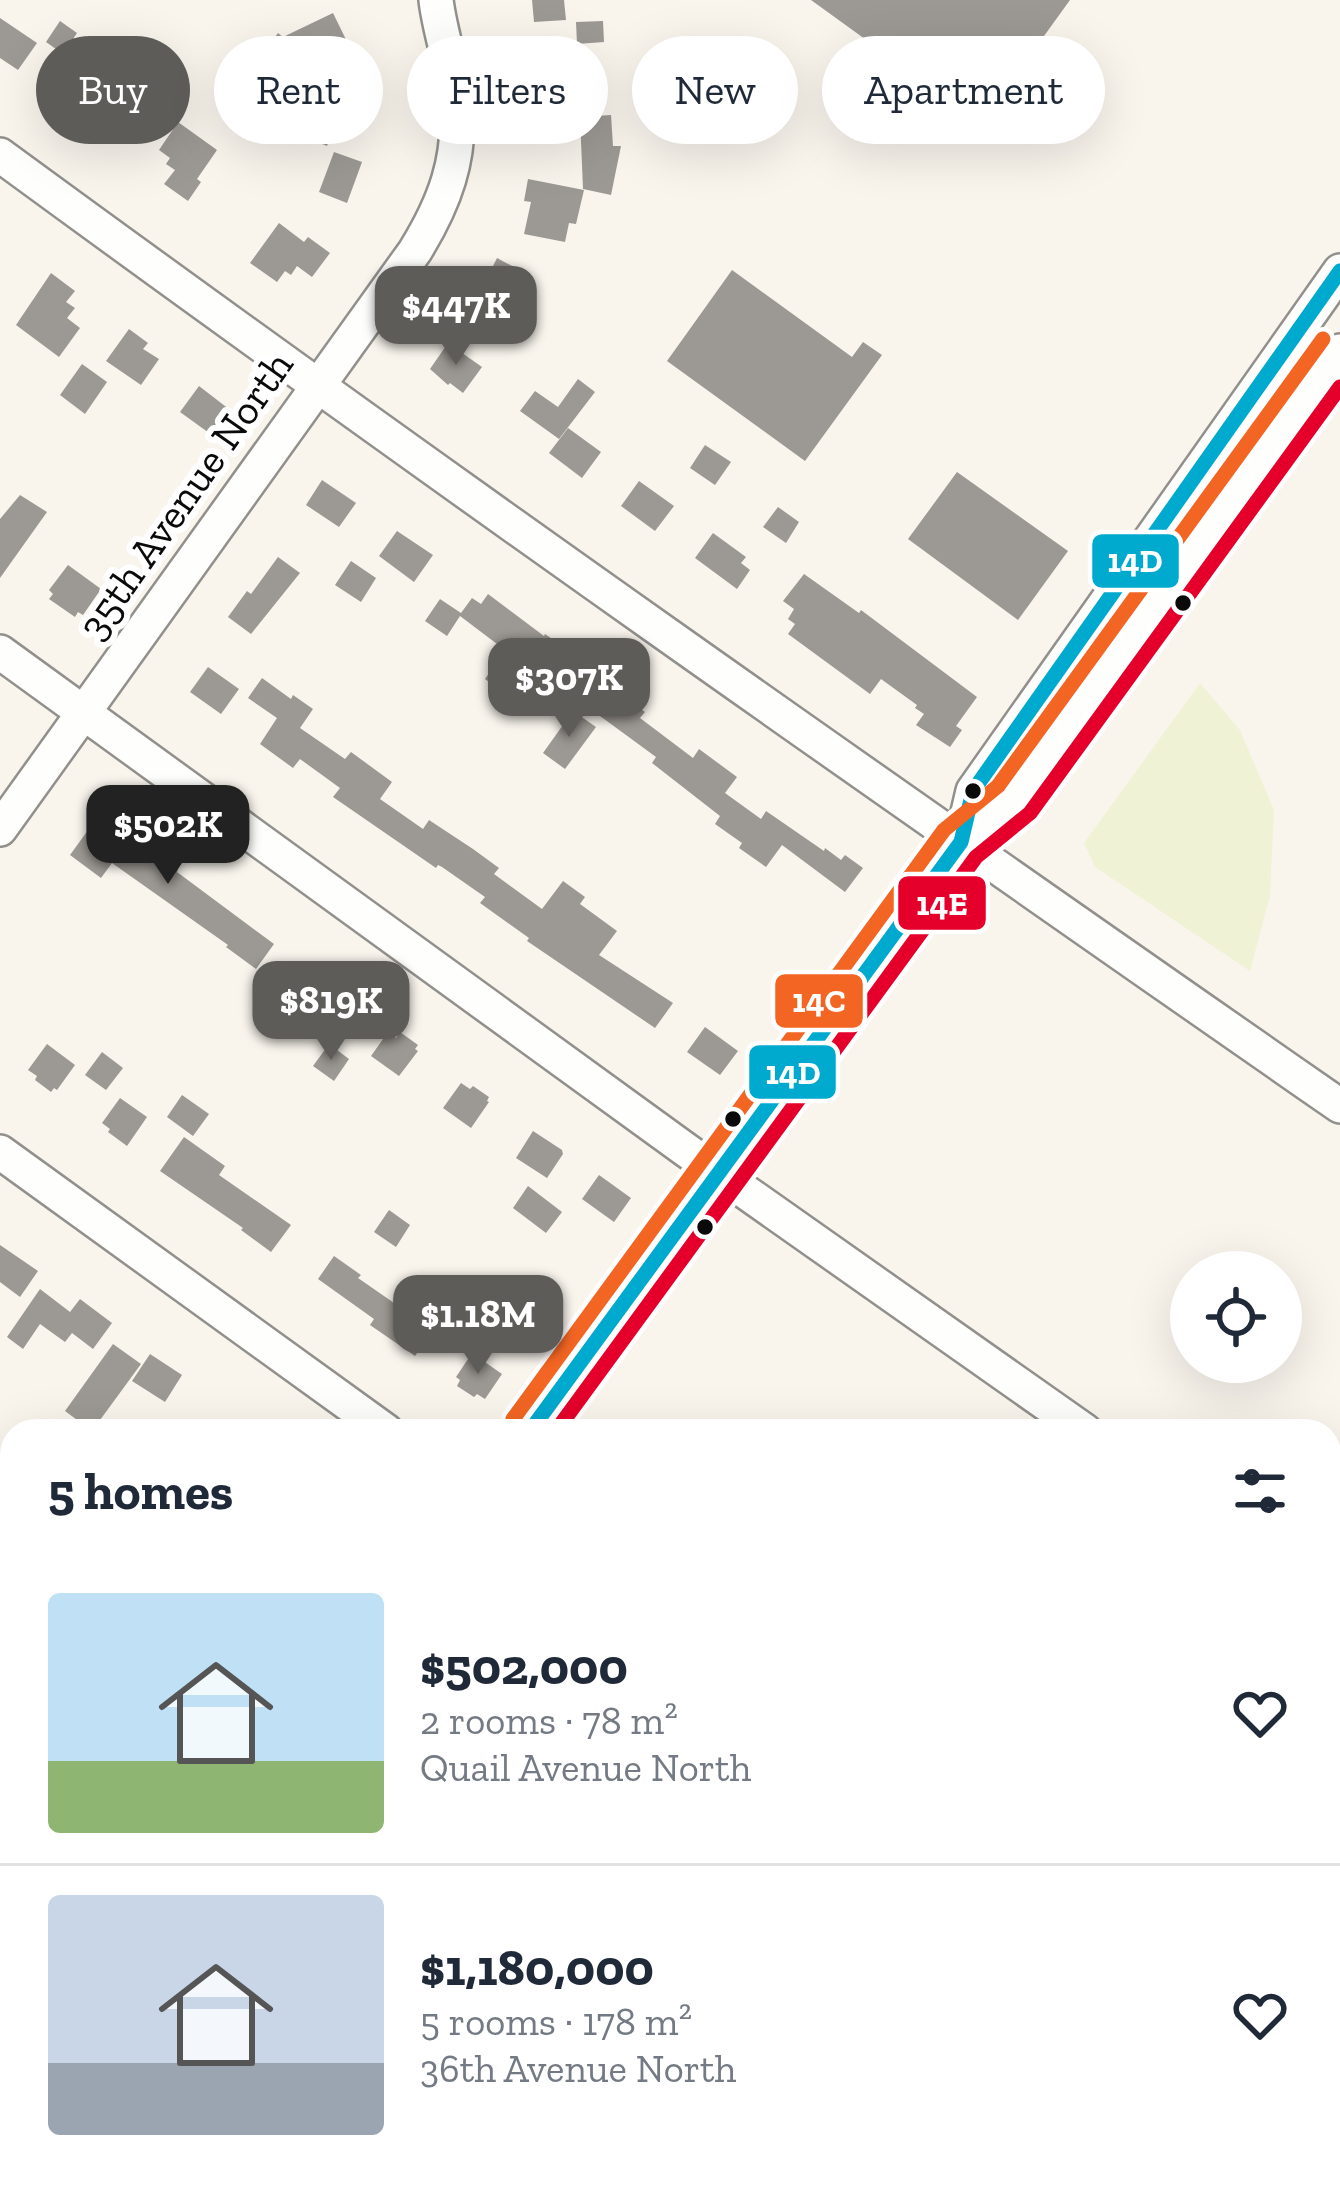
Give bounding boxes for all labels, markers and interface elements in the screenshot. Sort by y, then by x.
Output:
chip: Buy [36,36,190,144]
chip: Rent [214,36,383,144]
chip: Filters [407,36,608,144]
chip: New [632,36,798,144]
chip: Apartment [822,36,1105,144]
pin: $447K [372,266,540,368]
text: $447K [402,281,510,328]
street label: 35th Avenue North [67,341,304,649]
line badge: 14D [1090,532,1181,590]
text: 14D [1107,541,1163,580]
unlabelled marker [1172,592,1194,614]
pin: $307K [485,638,653,740]
text: $307K [515,653,623,700]
unlabelled marker [962,780,984,802]
pin: $502K [84,785,252,887]
text: $502K [113,800,223,847]
line badge: 14E [896,874,988,932]
text: 14E [916,884,968,923]
pin: $819K [247,961,415,1063]
line badge: 14C [773,972,865,1030]
text: $819K [279,976,383,1023]
text: 14C [792,981,846,1020]
line badge: 14D [747,1043,838,1101]
text: 14D [765,1053,821,1092]
unlabelled marker [722,1108,744,1130]
unlabelled marker [694,1216,716,1238]
map controls [1170,1251,1302,1383]
button: locate [1170,1251,1302,1383]
pin: $1.18M [380,1275,576,1377]
text: $1.18M [420,1290,536,1337]
icon: filters [1227,1458,1293,1524]
text: 5 homes [48,1461,233,1522]
text: $502,000 [420,1636,628,1697]
icon: home [144,1641,288,1785]
icon: heart [1227,1680,1293,1746]
text: 2 rooms · 78 m² [420,1697,678,1744]
text: Quail Avenue North [420,1744,751,1791]
text: $1,180,000 [420,1937,654,1998]
icon: home [144,1943,288,2087]
icon: heart [1227,1982,1293,2048]
text: 5 rooms · 178 m² [420,1998,692,2045]
text: 36th Avenue North [420,2045,736,2092]

